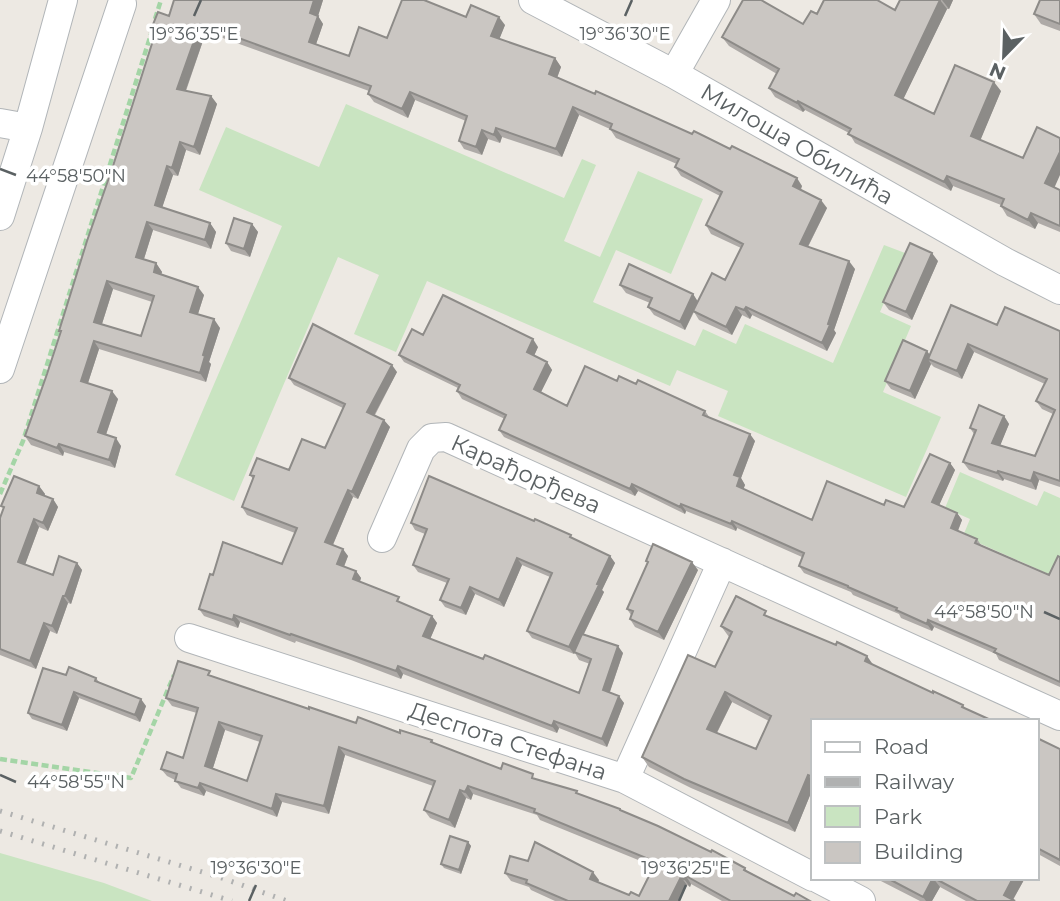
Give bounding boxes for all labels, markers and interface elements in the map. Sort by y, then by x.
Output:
north arrow [969,21,1039,91]
text: 19°36'35"E [149,23,239,45]
text: 19°36'30"E [579,23,671,45]
text: N [986,58,1009,85]
street label: Милоша Обилића [696,77,898,211]
text: 44°58'50"N [26,165,126,187]
street label: Карађорђева [447,428,605,520]
text: 44°58'50"N [934,601,1034,623]
street label: Деспота Стефана [406,696,610,786]
legend [811,719,1039,880]
text: Road [874,734,929,759]
text: Railway [874,769,955,794]
text: 44°58'55"N [27,771,125,793]
text: Park [874,804,922,829]
text: Building [874,839,964,864]
text: 19°36'30"E [210,857,302,879]
text: 19°36'25"E [641,857,731,879]

